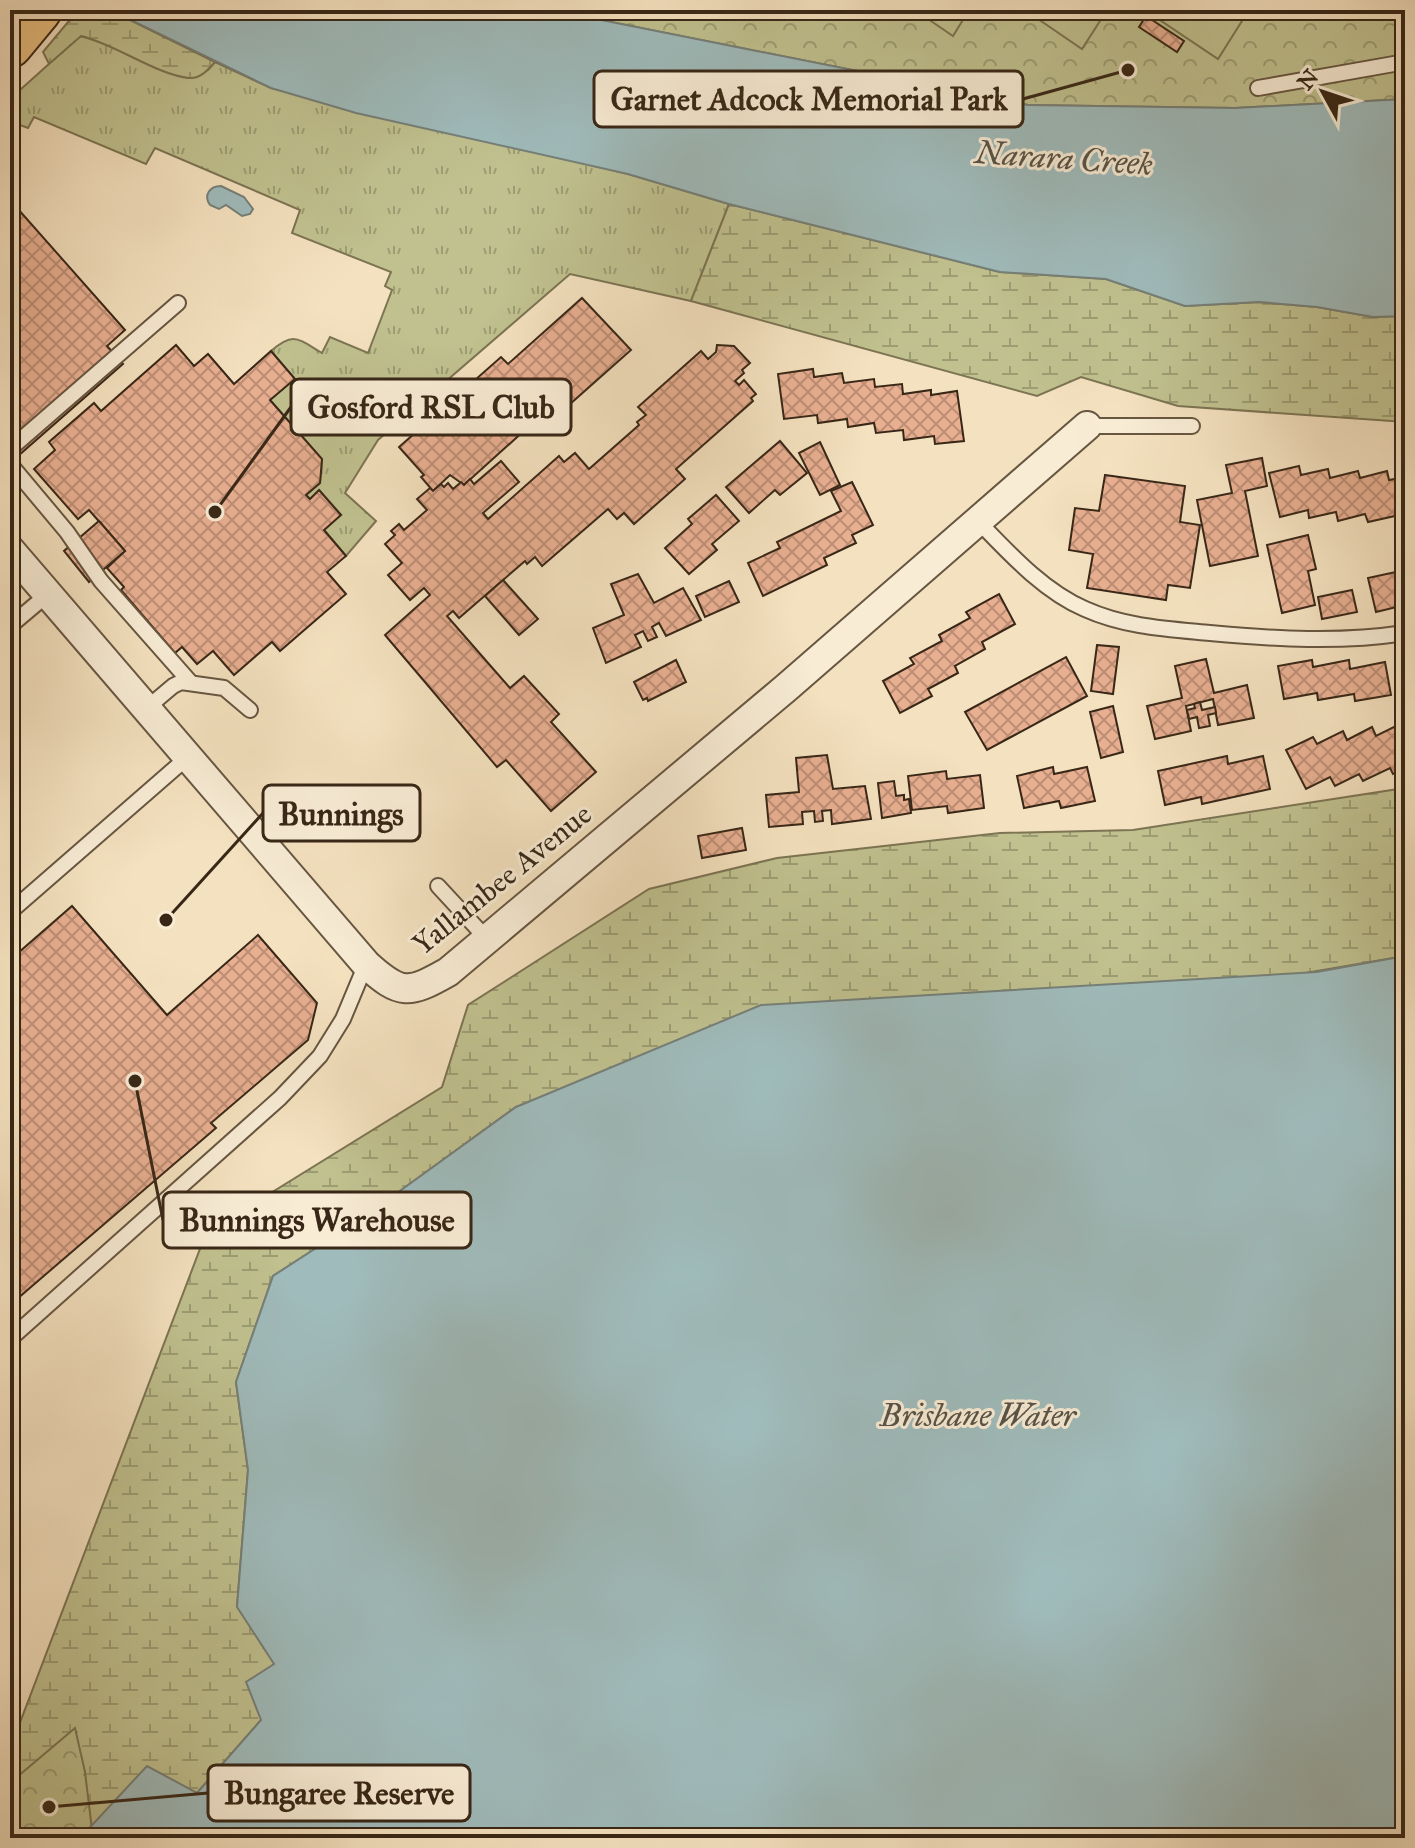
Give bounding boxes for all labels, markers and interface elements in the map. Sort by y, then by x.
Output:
north arrow [1283,52,1363,132]
text: N [1292,63,1325,95]
callout: Garnet Adcock Memorial Park [594,71,1023,127]
text: Garnet Adcock Memorial Park [610,80,1009,119]
water label: Narara Creek [972,133,1154,184]
callout: Gosford RSL Club [291,379,571,435]
text: Gosford RSL Club [307,388,555,427]
callout: Bunnings [263,785,420,841]
text: Bunnings [278,795,404,834]
street label: Yallambee Avenue [405,796,599,962]
callout: Bunnings Warehouse [163,1192,471,1248]
text: Bunnings Warehouse [179,1201,455,1240]
water label: Brisbane Water [878,1396,1078,1435]
callout: Bungaree Reserve [208,1765,470,1821]
text: Bungaree Reserve [224,1774,454,1813]

